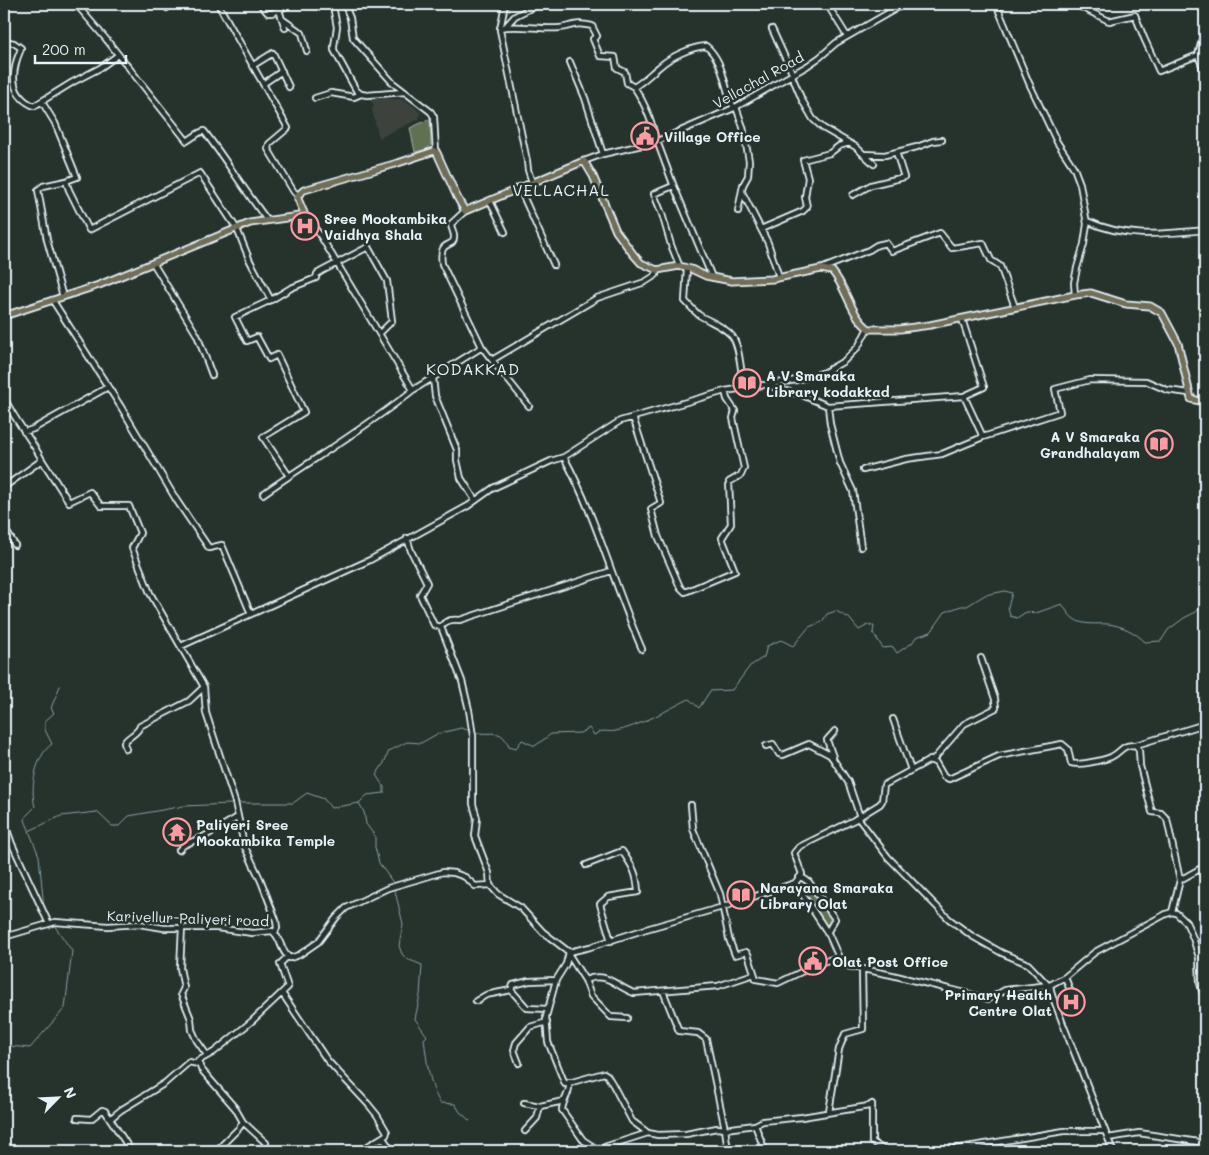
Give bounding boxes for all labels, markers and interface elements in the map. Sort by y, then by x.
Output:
scale bar [35,32,126,64]
text: 200 m [42,39,86,59]
street label: Vellachal Road [709,47,807,113]
public building icon: Village Office [630,121,660,151]
place label: Village Office [664,127,761,146]
district label: VELLACHAL [512,179,610,200]
place label: Sree Mookambika Vaidhya Shala [324,209,448,244]
hospital icon: Sree Mookambika Vaidhya Shala [290,211,320,241]
district label: KODAKKAD [426,358,520,379]
place label: A V Smaraka Library kodakkad [766,366,890,401]
library icon: A V Smaraka Library kodakkad [732,368,762,398]
place label: A V Smaraka Grandhalayam [1040,427,1140,462]
library icon: A V Smaraka Grandhalayam [1144,429,1174,459]
place label: Paliyeri Sree Mookambika Temple [196,815,335,850]
temple icon: Paliyeri Sree Mookambika Temple [162,817,192,847]
place label: Narayana Smaraka Library Olat [760,878,894,913]
library icon: Narayana Smaraka Library Olat [726,880,756,910]
street label: Karivellur-Paliyeri road [107,906,269,930]
public building icon: Olat Post Office [798,946,828,976]
place label: Olat Post Office [832,952,948,971]
place label: Primary Health Centre Olat [944,985,1052,1020]
hospital icon: Primary Health Centre Olat [1056,987,1086,1017]
north arrow [32,1072,82,1122]
text: N [59,1084,81,1101]

